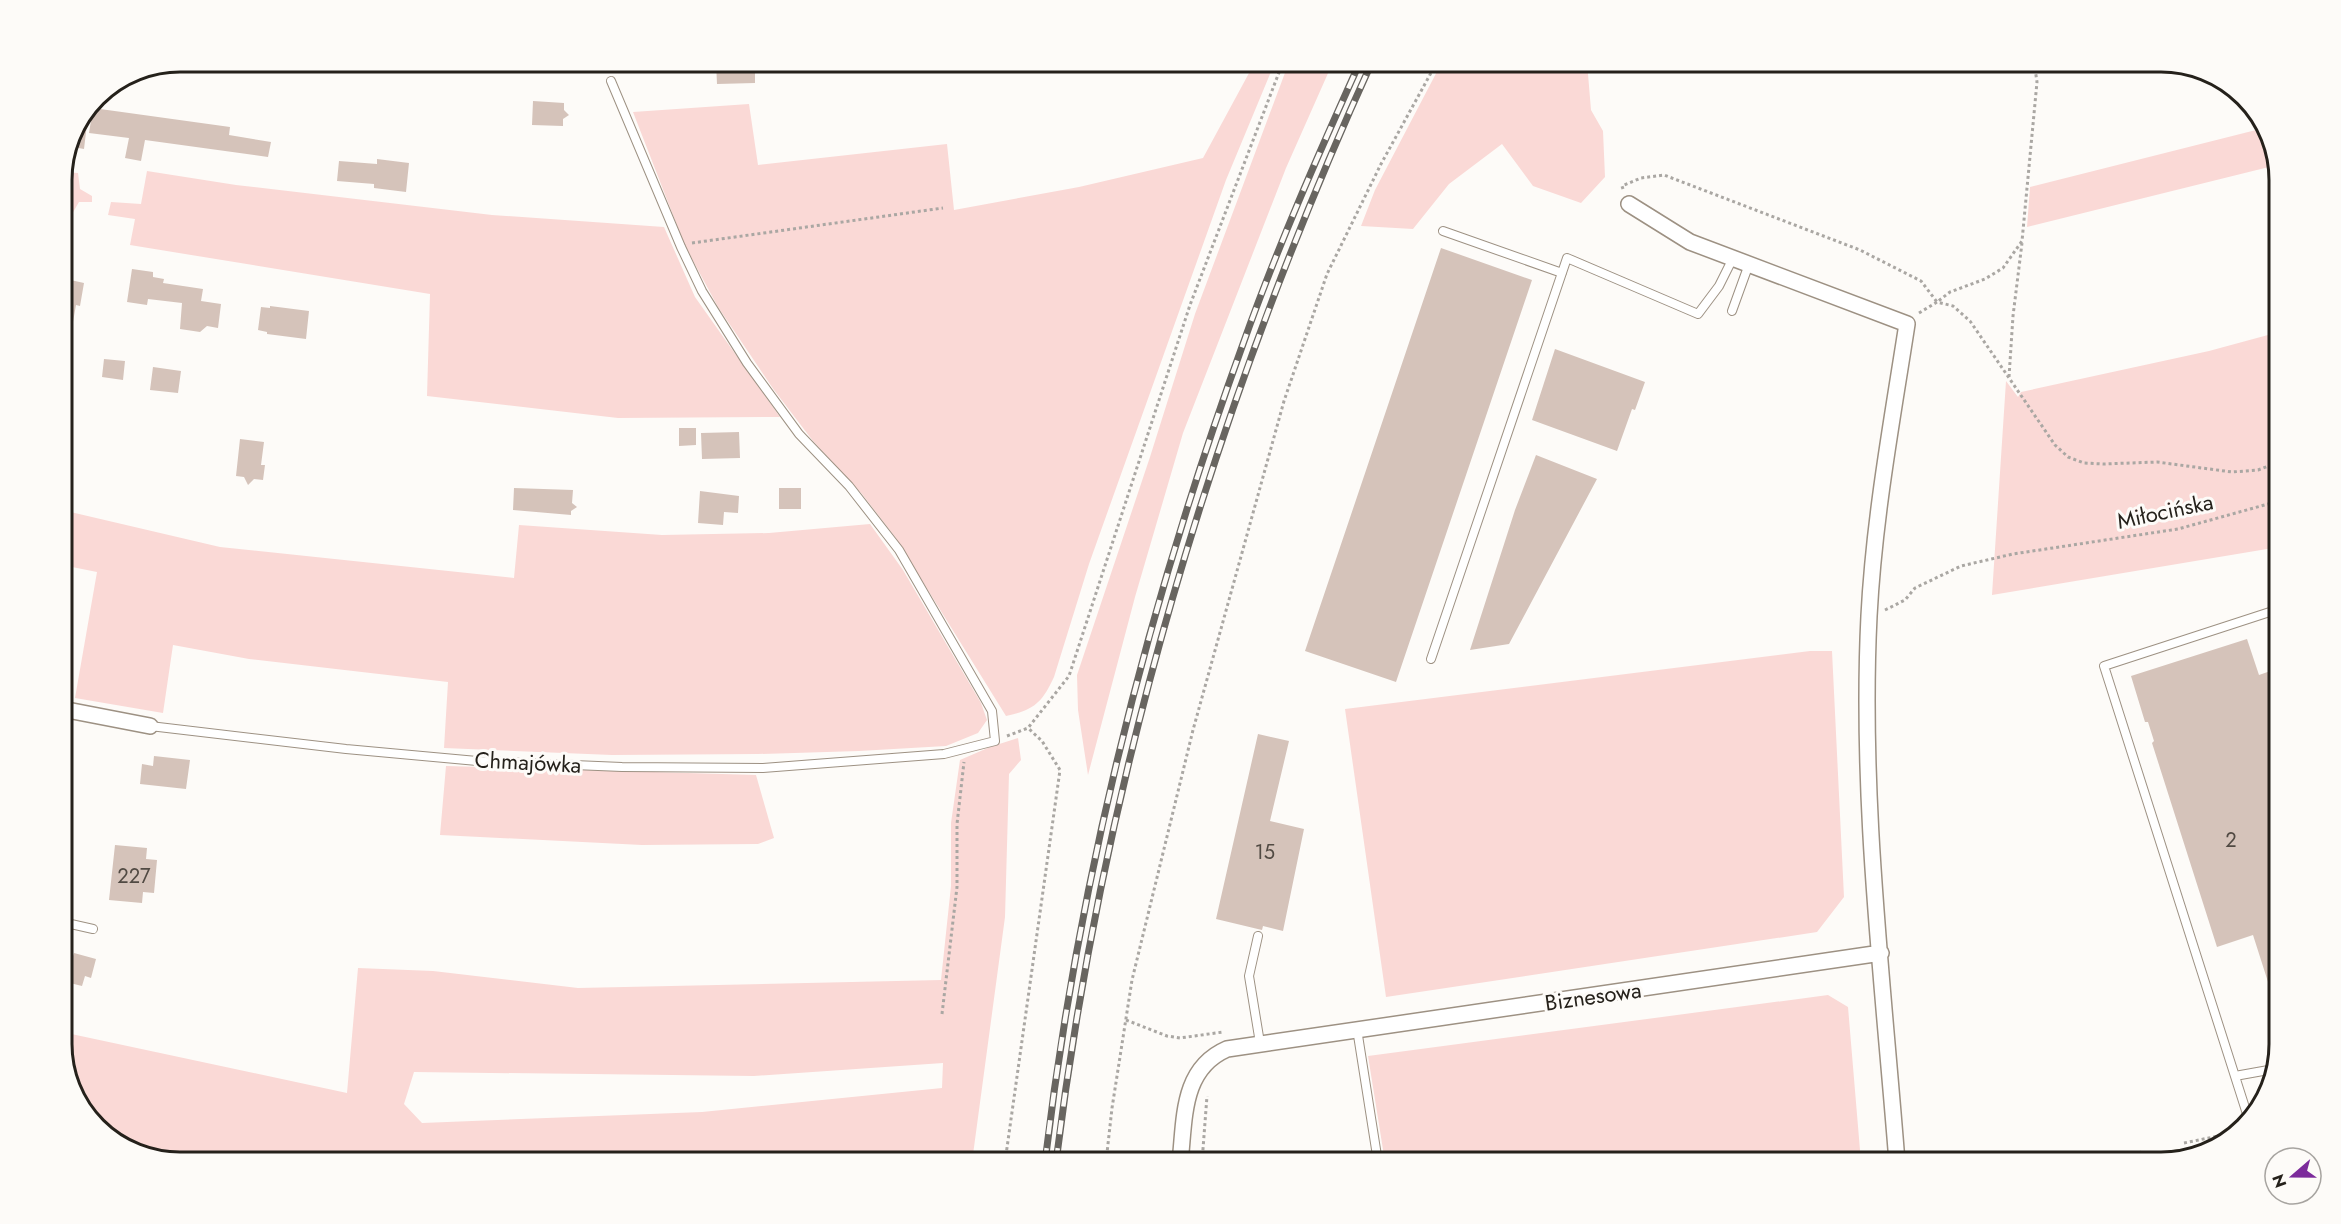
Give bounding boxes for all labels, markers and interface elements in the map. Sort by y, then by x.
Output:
street label: Miłocińska [2114,485,2216,537]
street label: Chmajówka [474,743,582,781]
house number: 2 [2225,826,2237,855]
house number: 15 [1255,838,1275,867]
house number: 227 [117,862,151,891]
street label: Biznesowa [1543,973,1643,1019]
north arrow [2263,1146,2323,1206]
text: N [2266,1171,2292,1191]

